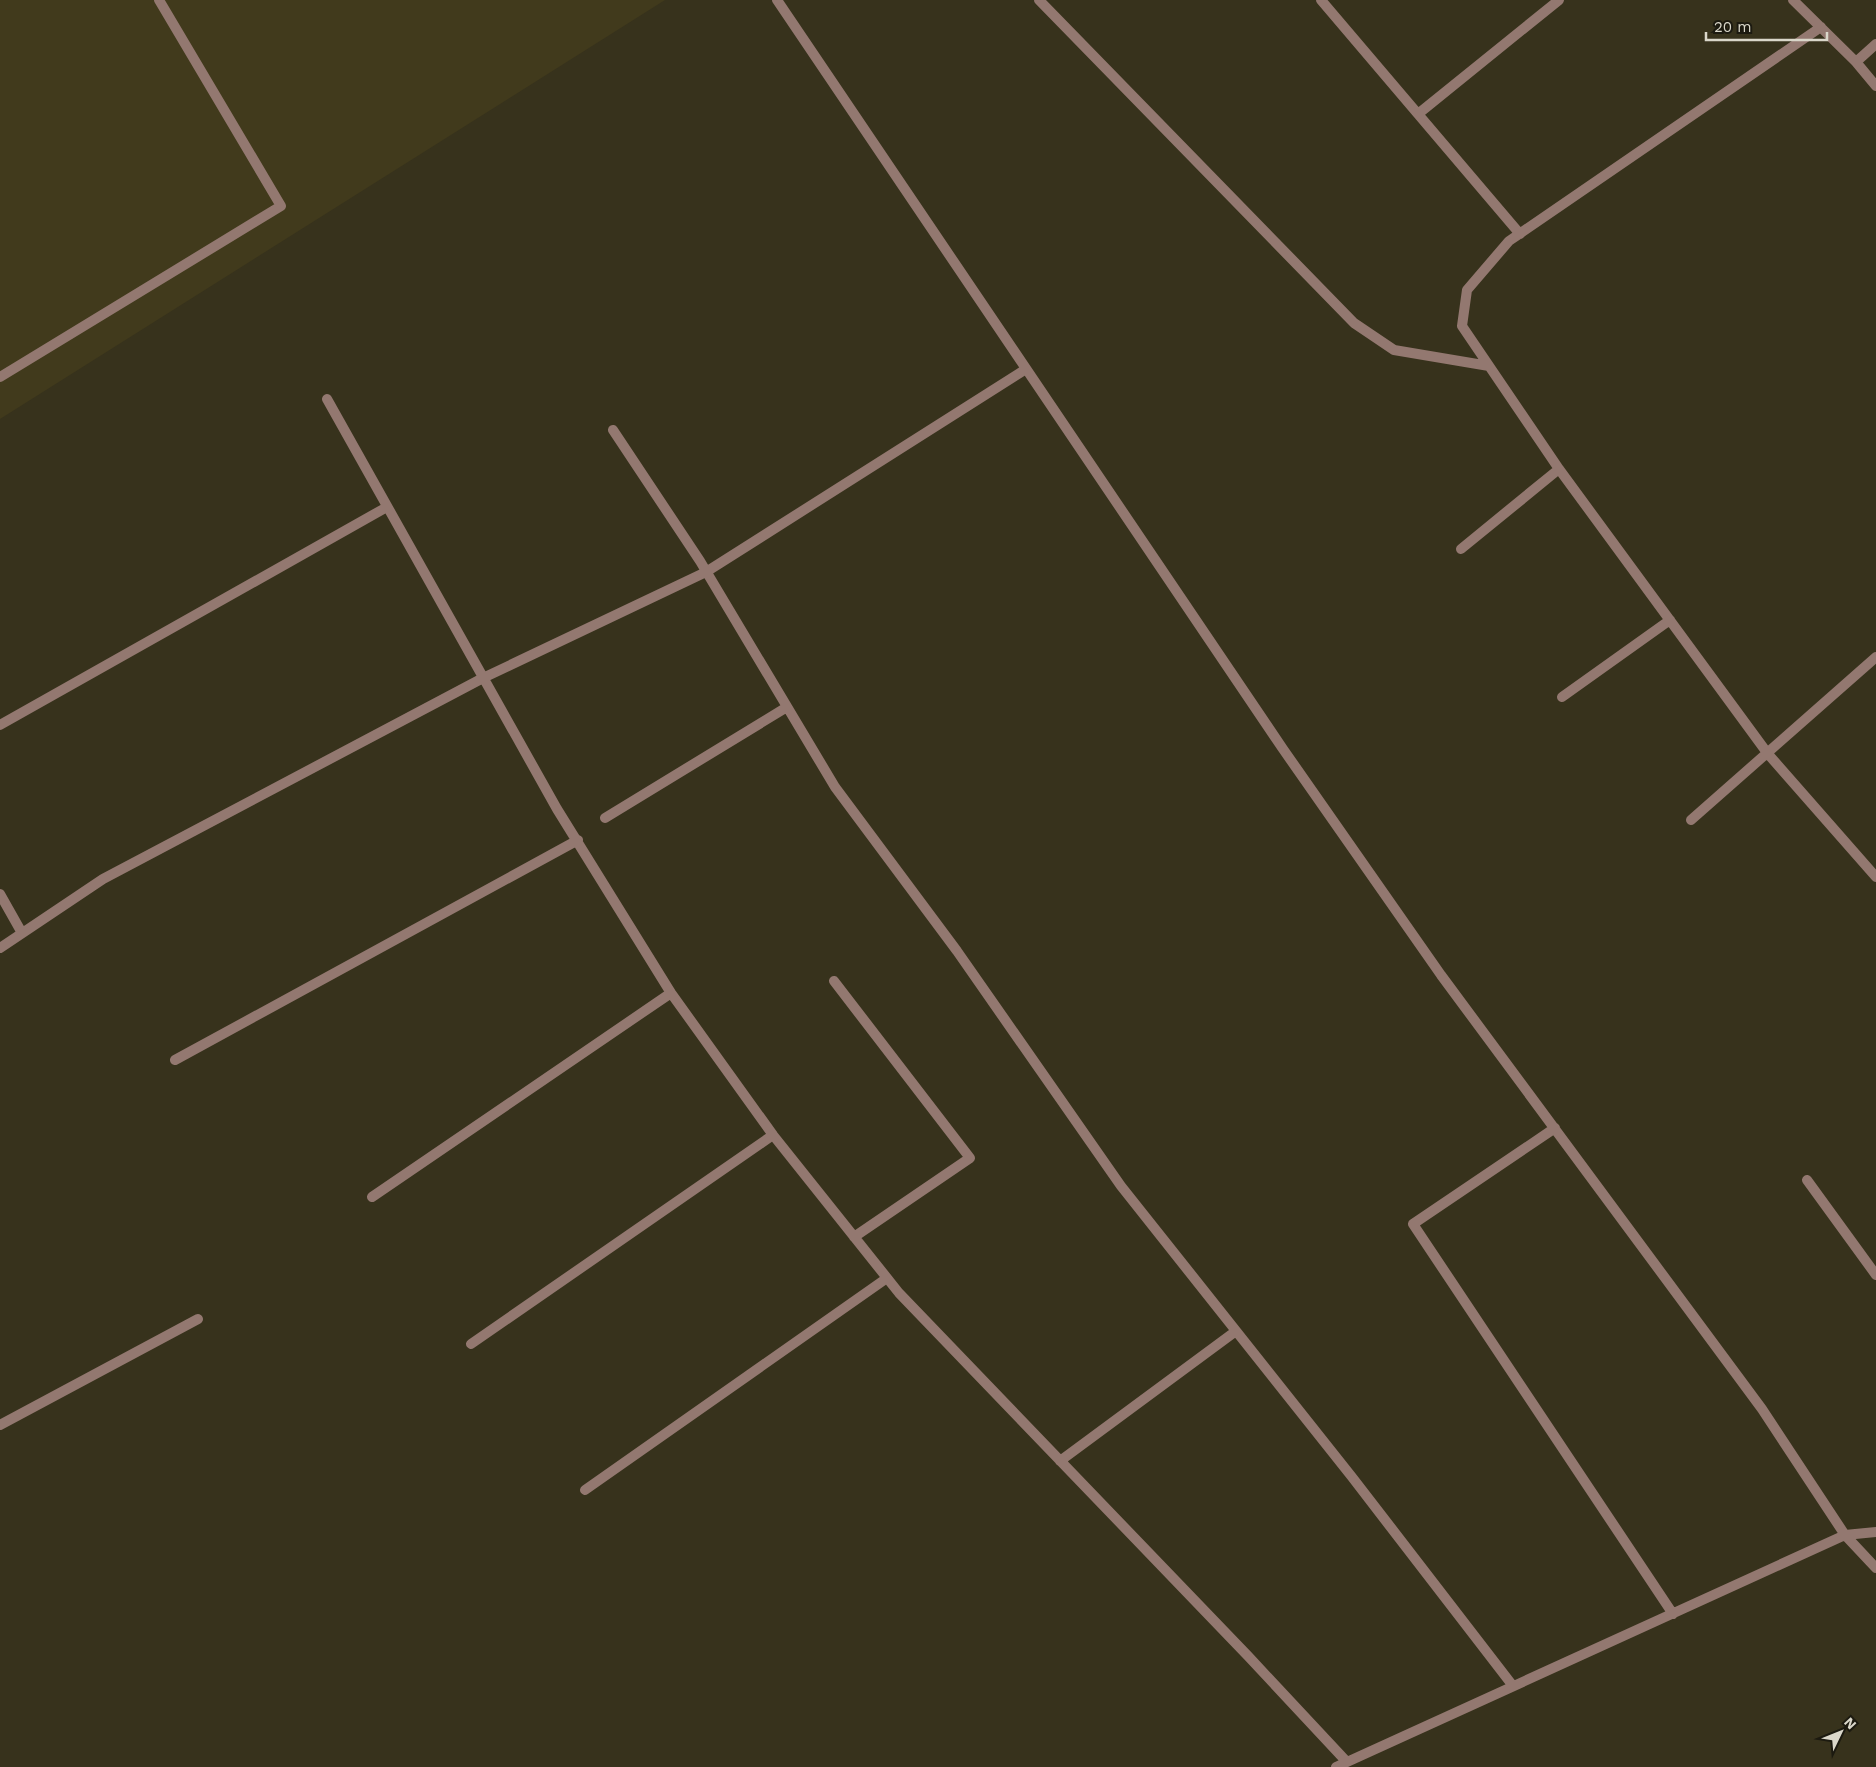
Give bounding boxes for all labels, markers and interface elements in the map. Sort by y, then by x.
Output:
scale bar [1706,10,1827,42]
text: 20 m [1714,18,1752,36]
north arrow [1816,1707,1866,1757]
text: N [1841,1714,1860,1732]

